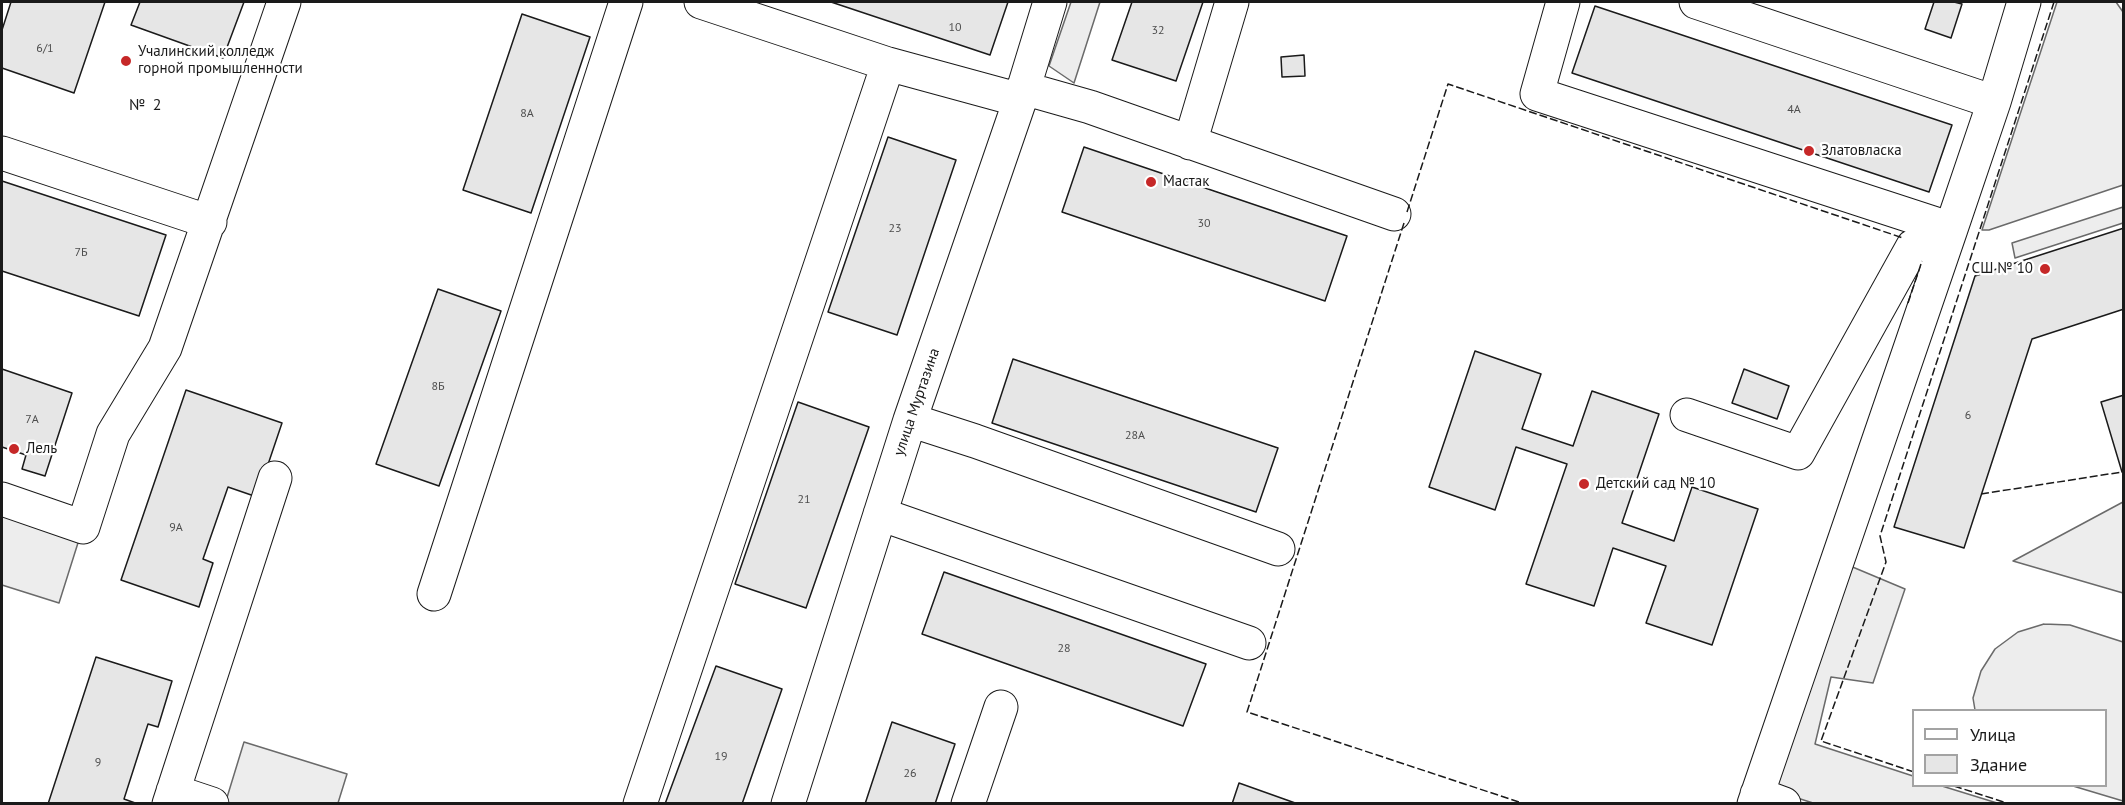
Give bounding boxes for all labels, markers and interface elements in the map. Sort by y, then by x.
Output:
house number: 10 [948,21,962,35]
house number: 32 [1151,24,1165,38]
house number: 6/1 [36,42,54,56]
place label: Учалинский колледж горной промышленности [138,43,303,78]
marker: Учалинский колледж горной промышленности [119,54,133,68]
district label: № 2 [129,95,163,115]
house number: 4А [1787,103,1801,117]
house number: 8А [520,107,534,121]
place label: Златовласка [1821,142,1902,160]
marker: Златовласка [1802,144,1816,158]
place label: Мастак [1163,173,1209,191]
marker: Мастак [1144,175,1158,189]
house number: 30 [1197,217,1211,231]
house number: 23 [888,222,902,236]
house number: 7Б [74,246,88,260]
place label: СШ № 10 [1972,260,2033,278]
marker: СШ № 10 [2038,262,2052,276]
street label: улица Муртазина [890,346,944,458]
house number: 8Б [431,380,445,394]
house number: 6 [1965,409,1971,423]
house number: 7А [25,413,39,427]
house number: 28А [1125,429,1145,443]
place label: Лель [26,440,57,458]
marker: Лель [7,442,21,456]
place label: Детский сад № 10 [1596,475,1715,493]
marker: Детский сад № 10 [1577,477,1591,491]
house number: 21 [797,493,811,507]
house number: 9А [169,521,183,535]
house number: 28 [1057,642,1071,656]
legend [1912,709,2107,787]
text: Улица [1970,723,2016,746]
house number: 19 [714,750,728,764]
text: Здание [1970,753,2027,776]
house number: 9 [95,756,101,770]
house number: 26 [903,767,917,781]

